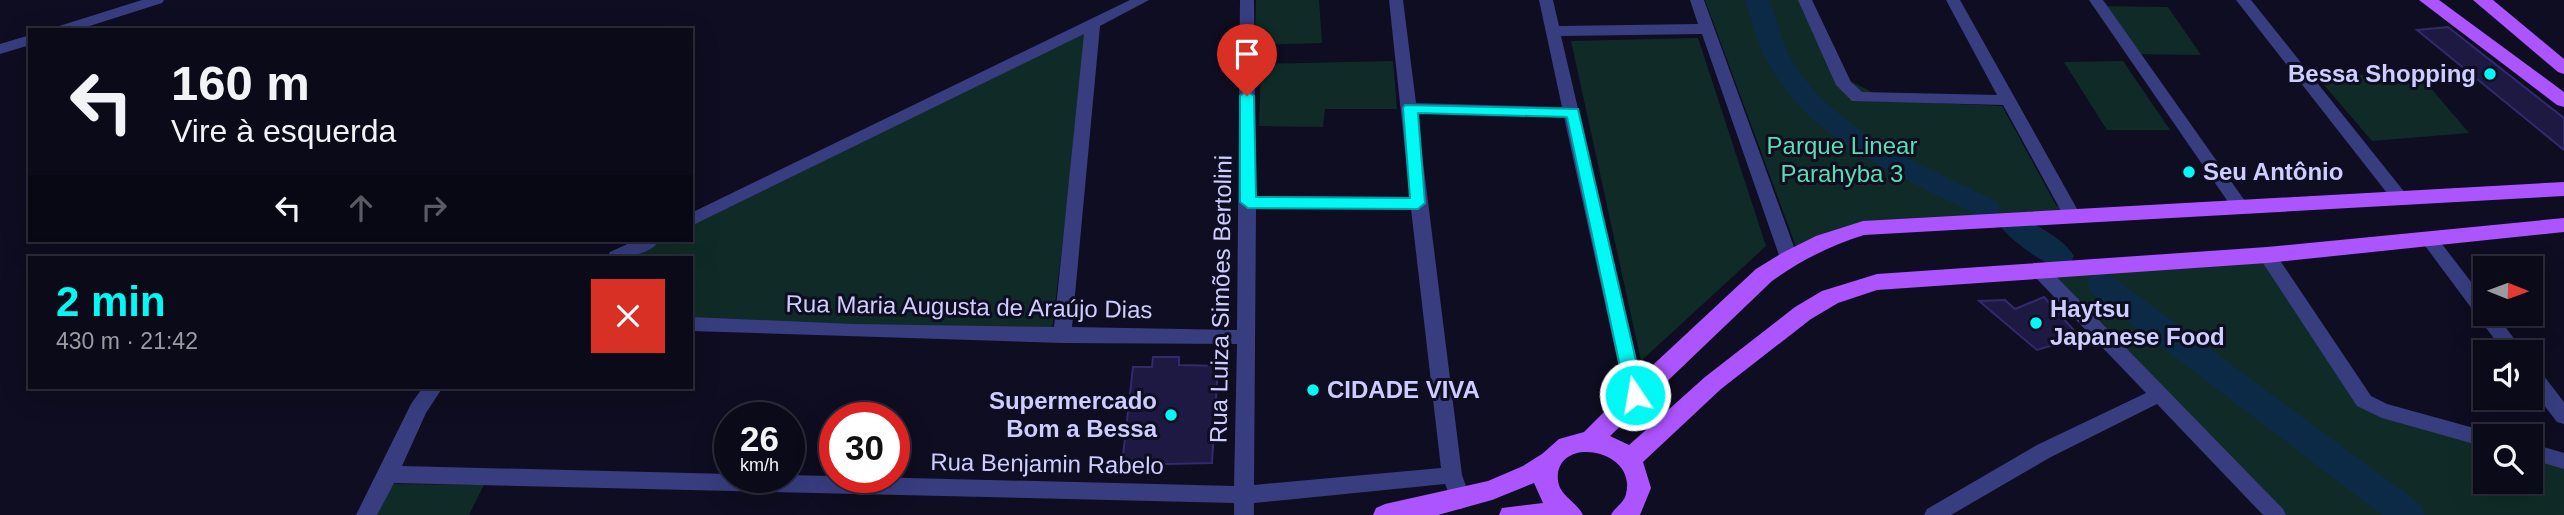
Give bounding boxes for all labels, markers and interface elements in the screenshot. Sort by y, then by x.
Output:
pin [1217,24,1277,96]
icon: arrive [1228,35,1266,73]
icon: left [56,56,147,147]
text: 160 m [171,56,310,110]
place label: Bessa Shopping [2288,60,2476,87]
marker: Bessa Shopping [2482,66,2498,82]
text: Vire à esquerda [171,113,396,149]
park label: Parque Linear Parahyba 3 [1767,132,1917,187]
street label: Rua Luiza Simões Bertolini [1204,155,1237,443]
place label: Seu Antônio [2203,158,2343,185]
marker: Seu Antônio [2181,164,2197,180]
icon: left [269,189,307,227]
icon: ahead [342,189,380,227]
icon: right [415,189,453,227]
north arrow [2473,256,2543,326]
map controls [2473,256,2543,494]
text: 2 min [56,278,166,325]
button: close [591,279,665,353]
street label: Rua Maria Augusta de Araújo Dias [785,290,1153,323]
place label: Haytsu Japanese Food [2050,295,2225,350]
marker: Haytsu Japanese Food [2028,315,2044,331]
text: 430 m · 21:42 [56,328,198,354]
button: sound [2473,340,2543,410]
position arrow [1598,358,1672,432]
place label: CIDADE VIVA [1327,376,1480,403]
marker: CIDADE VIVA [1305,382,1321,398]
place label: Supermercado Bom a Bessa [989,387,1158,442]
speed limit sign: 30 [819,402,910,493]
marker: Supermercado Bom a Bessa [1163,407,1179,423]
text: 26 [740,419,779,458]
button: search [2473,424,2543,494]
street label: Rua Benjamin Rabelo [930,448,1164,479]
text: km/h [740,455,779,475]

